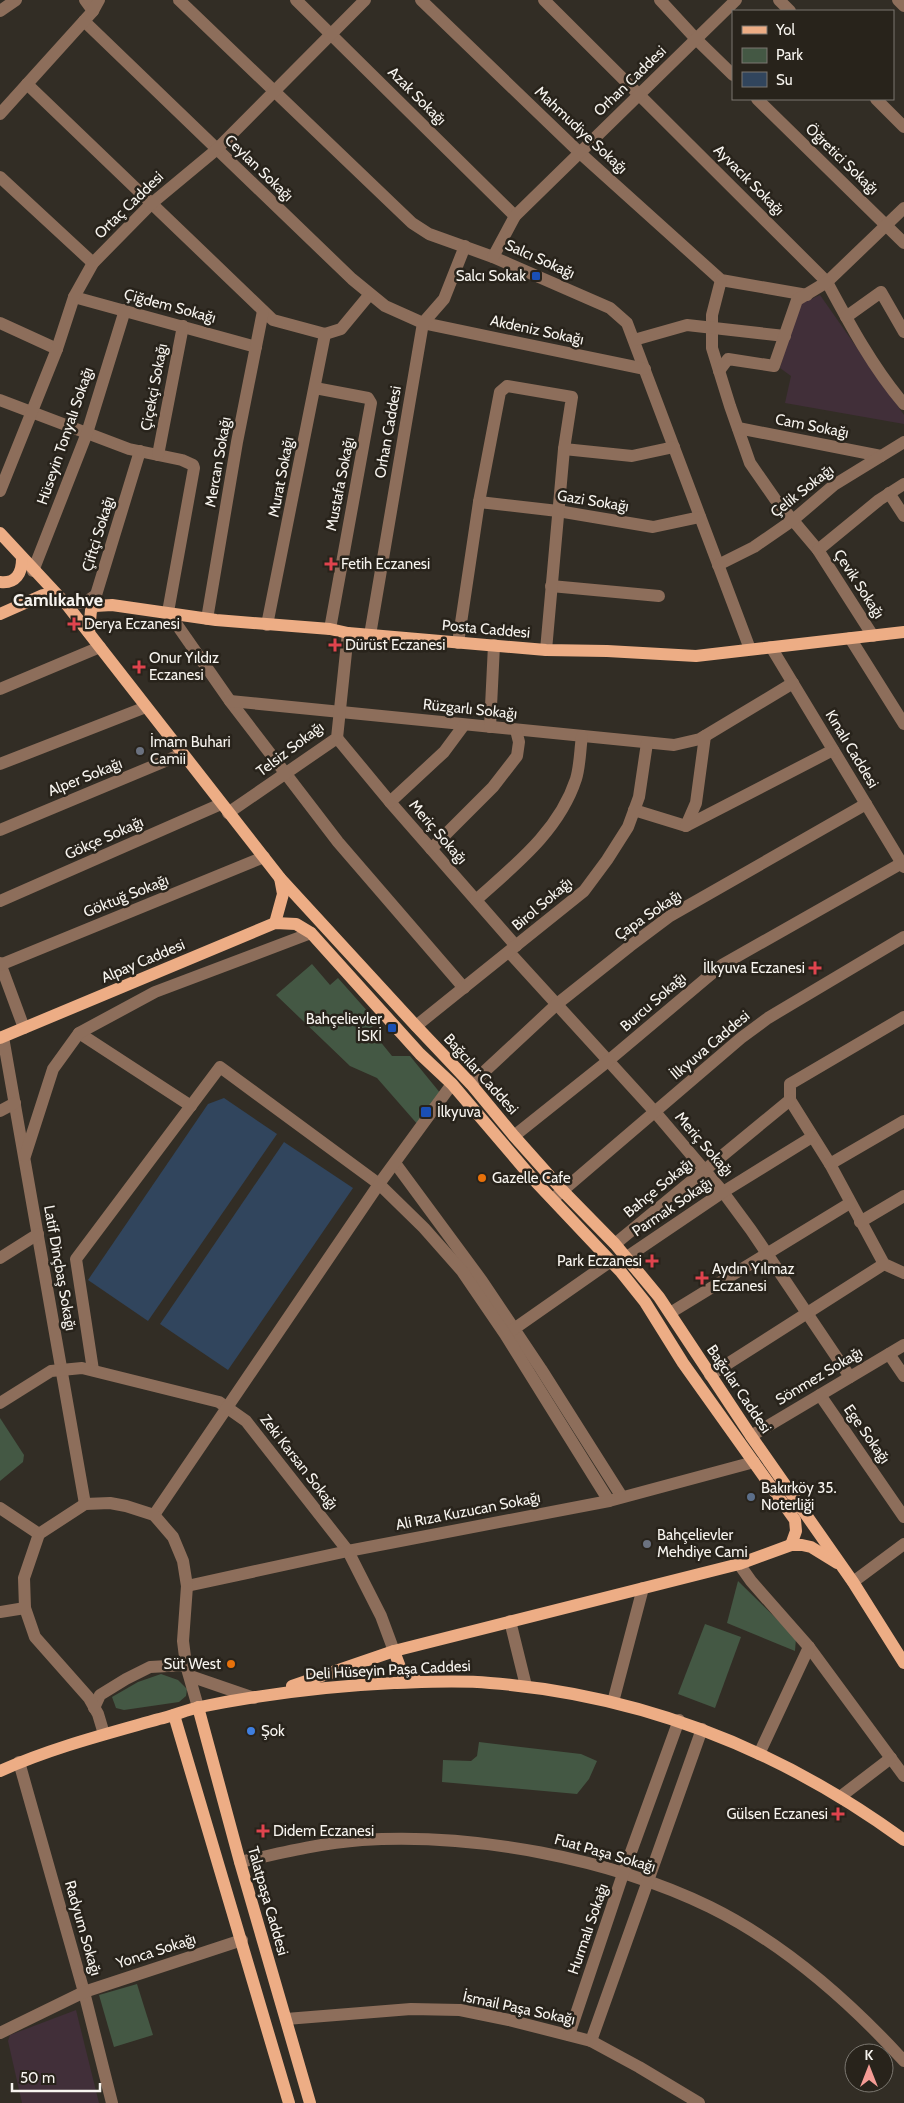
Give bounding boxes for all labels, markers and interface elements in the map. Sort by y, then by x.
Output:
legend [732,10,894,100]
text: Yol [775,21,795,39]
street label: Orhan Caddesi [590,42,670,120]
text: Park [776,46,803,64]
street label: Azak Sokağı [384,63,450,129]
text: Su [776,71,793,89]
street label: Mahmudiye Sokağı [531,83,631,177]
street label: Öğretici Sokağı [802,120,882,198]
street label: Ceylan Sokağı [221,131,297,205]
street label: Ayvacık Sokağı [710,141,788,219]
street label: Ortaç Caddesi [91,168,167,242]
street label: Salcı Sokağı [502,236,578,282]
place label: Salcı Sokak [456,267,526,285]
marker: Salcı Sokak [530,270,542,282]
street label: Çiğdem Sokağı [122,285,218,327]
street label: Akdeniz Sokağı [489,311,585,349]
street label: Çiçekçi Sokağı [137,342,171,432]
street label: Hüseyin Tonyalı Sokağı [33,365,97,507]
street label: Orhan Caddesi [371,384,405,480]
street label: Cam Sokağı [774,410,850,442]
street label: Mercan Sokağı [201,415,235,509]
street label: Murat Sokağı [264,435,298,519]
street label: Mustafa Sokağı [322,436,358,532]
street label: Çelik Sokağı [767,461,837,521]
street label: Gazi Sokağı [556,486,630,516]
street label: Çiftçi Sokağı [78,494,118,574]
street label: Çevik Sokağı [830,546,888,622]
place label: Fetih Eczanesi [341,555,430,573]
marker: Fetih Eczanesi [325,558,337,570]
district label: Camlıkahve [13,589,103,611]
place label: Derya Eczanesi [84,615,180,633]
street label: Posta Caddesi [441,616,531,642]
marker: Derya Eczanesi [68,618,80,630]
place label: Dürüst Eczanesi [345,636,446,654]
marker: Dürüst Eczanesi [329,639,341,651]
place label: Onur Yıldız Eczanesi [149,649,219,684]
marker: Onur Yıldız Eczanesi [133,661,145,673]
street label: Rüzgarlı Sokağı [422,695,518,723]
street label: Kınalı Caddesi [822,707,882,791]
street label: Telsiz Sokağı [253,718,327,780]
place label: İmam Buhari Camii [150,732,231,768]
marker: İmam Buhari Camii [134,745,146,757]
street label: Alper Sokağı [45,754,125,800]
street label: Meriç Sokağı [405,796,471,868]
street label: Gökçe Sokağı [62,813,146,863]
street label: Göktuğ Sokağı [81,871,171,921]
street label: Birol Sokağı [508,874,576,934]
street label: Çapa Sokağı [611,886,685,944]
street label: Alpay Caddesi [98,935,188,987]
place label: İlkyuva Eczanesi [703,958,805,977]
marker: İlkyuva Eczanesi [809,962,821,974]
street label: Burcu Sokağı [617,969,689,1035]
street label: İlkyuva Caddesi [666,1006,753,1083]
place label: Bahçelievler İSKİ [306,1010,382,1045]
marker: Bahçelievler İSKİ [386,1022,398,1034]
street label: Bağcılar Caddesi [440,1030,522,1118]
place label: İlkyuva [437,1102,482,1121]
marker: İlkyuva [419,1105,433,1119]
street label: Meriç Sokağı [671,1108,737,1180]
street label: Bahçe Sokağı [620,1155,696,1221]
place label: Gazelle Cafe [492,1169,571,1187]
marker: Gazelle Cafe [476,1172,488,1184]
street label: Parmak Sokağı [629,1174,715,1240]
street label: Latif Dinçbaş Sokağı [40,1204,80,1332]
place label: Park Eczanesi [557,1252,642,1270]
marker: Park Eczanesi [646,1255,658,1267]
place label: Aydın Yılmaz Eczanesi [712,1260,795,1295]
marker: Aydın Yılmaz Eczanesi [696,1272,708,1284]
street label: Bağcılar Caddesi [703,1341,775,1437]
street label: Sönmez Sokağı [772,1343,866,1409]
street label: Ege Sokağı [840,1401,894,1467]
street label: Zeki Karsan Sokağı [256,1411,342,1513]
place label: Bakırköy 35. Noterliği [761,1479,837,1514]
street label: Ali Rıza Kuzucan Sokağı [394,1488,542,1534]
marker: Bakırköy 35. Noterliği [745,1491,757,1503]
place label: Bahçelievler Mehdiye Cami [657,1526,748,1561]
marker: Bahçelievler Mehdiye Cami [641,1538,653,1550]
place label: Süt West [163,1655,221,1673]
street label: Deli Hüseyin Paşa Caddesi [305,1657,471,1683]
marker: Süt West [225,1658,237,1670]
place label: Şok [261,1722,285,1740]
marker: Şok [245,1725,257,1737]
place label: Gülsen Eczanesi [726,1805,828,1823]
marker: Gülsen Eczanesi [832,1808,844,1820]
place label: Didem Eczanesi [273,1822,374,1840]
marker: Didem Eczanesi [257,1825,269,1837]
street label: Fuat Paşa Sokağı [552,1830,658,1876]
street label: Talatpaşa Caddesi [244,1844,292,1958]
street label: Radyum Sokağı [61,1878,105,1978]
street label: Hurmalı Sokağı [564,1881,612,1977]
street label: Yonca Sokağı [113,1930,198,1973]
street label: İsmail Paşa Sokağı [461,1986,577,2029]
north arrow [844,2043,894,2093]
text: K [865,2046,874,2064]
scale bar [12,2060,100,2092]
text: 50 m [20,2069,55,2087]

